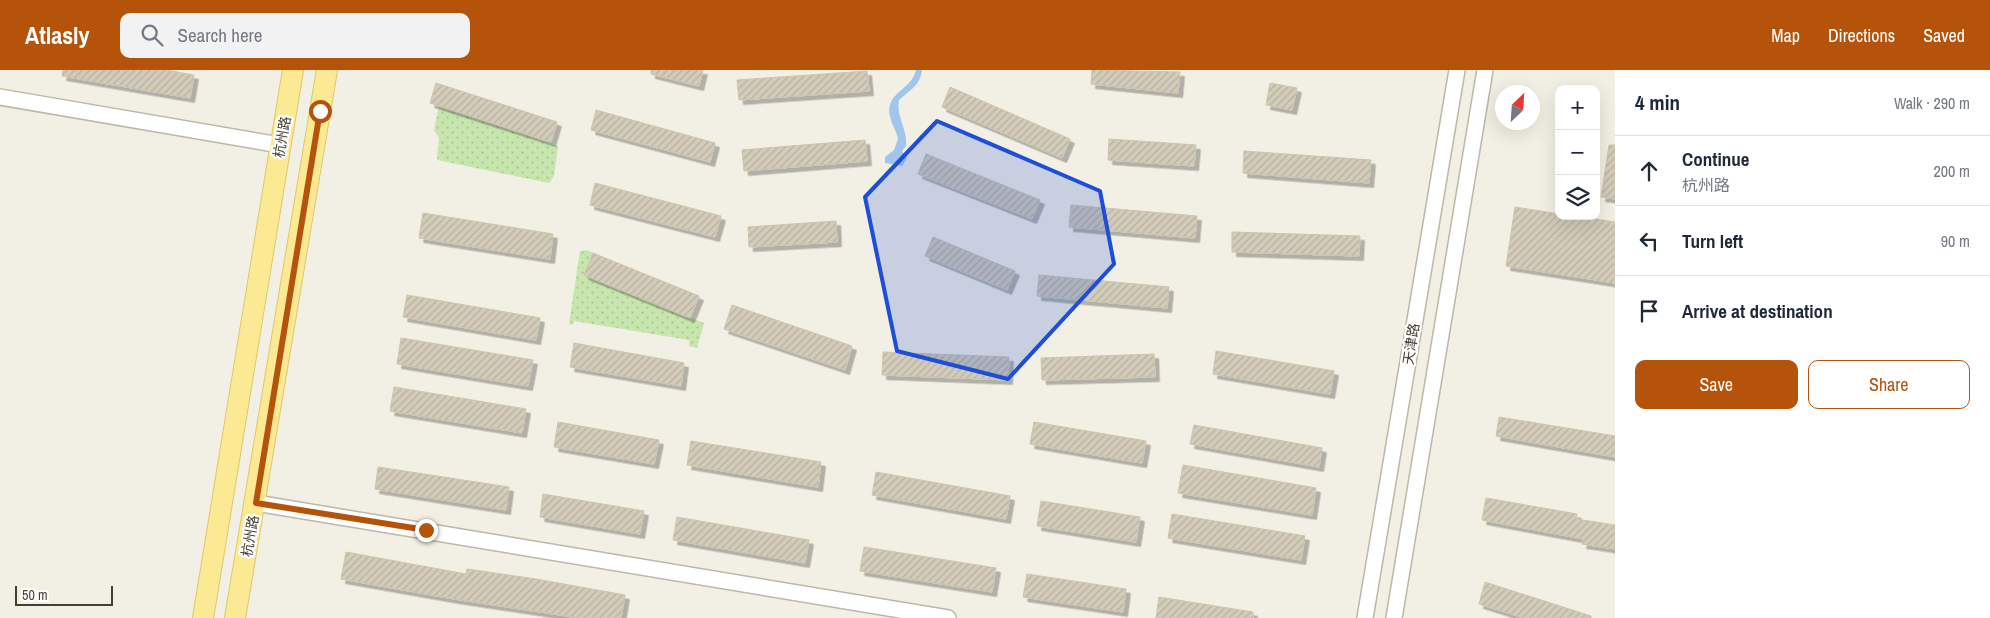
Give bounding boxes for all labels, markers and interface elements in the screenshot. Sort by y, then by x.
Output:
search box [120,13,470,58]
text: Atlasly [25,19,90,51]
icon: search [138,21,166,49]
text: Search here [178,22,262,48]
text: Map [1771,23,1800,48]
text: Directions [1828,23,1895,48]
text: Saved [1923,23,1965,48]
north arrow [1495,85,1540,130]
map controls [1555,85,1600,220]
button: + [1555,85,1600,130]
text: 4 min [1635,88,1680,117]
text: Walk · 290 m [1894,92,1970,114]
route start [309,100,332,123]
street label: 杭州路 [269,115,295,159]
button: − [1555,130,1600,175]
text: Continue [1682,146,1750,172]
icon: ahead [1635,157,1663,185]
text: 200 m [1934,160,1970,182]
text: 杭州路 [1682,174,1730,196]
button: layers [1555,175,1600,220]
icon: left [1635,227,1663,255]
text: Turn left [1682,228,1743,254]
text: 90 m [1941,230,1970,252]
icon: arrive [1635,297,1663,325]
text: Arrive at destination [1682,298,1833,324]
street label: 天津路 [1399,322,1423,366]
button: Save [1635,360,1798,409]
button: Share [1808,360,1970,409]
street label: 杭州路 [237,514,263,558]
route end [415,519,438,542]
scale bar [15,583,112,606]
text: 50 m [22,586,48,604]

